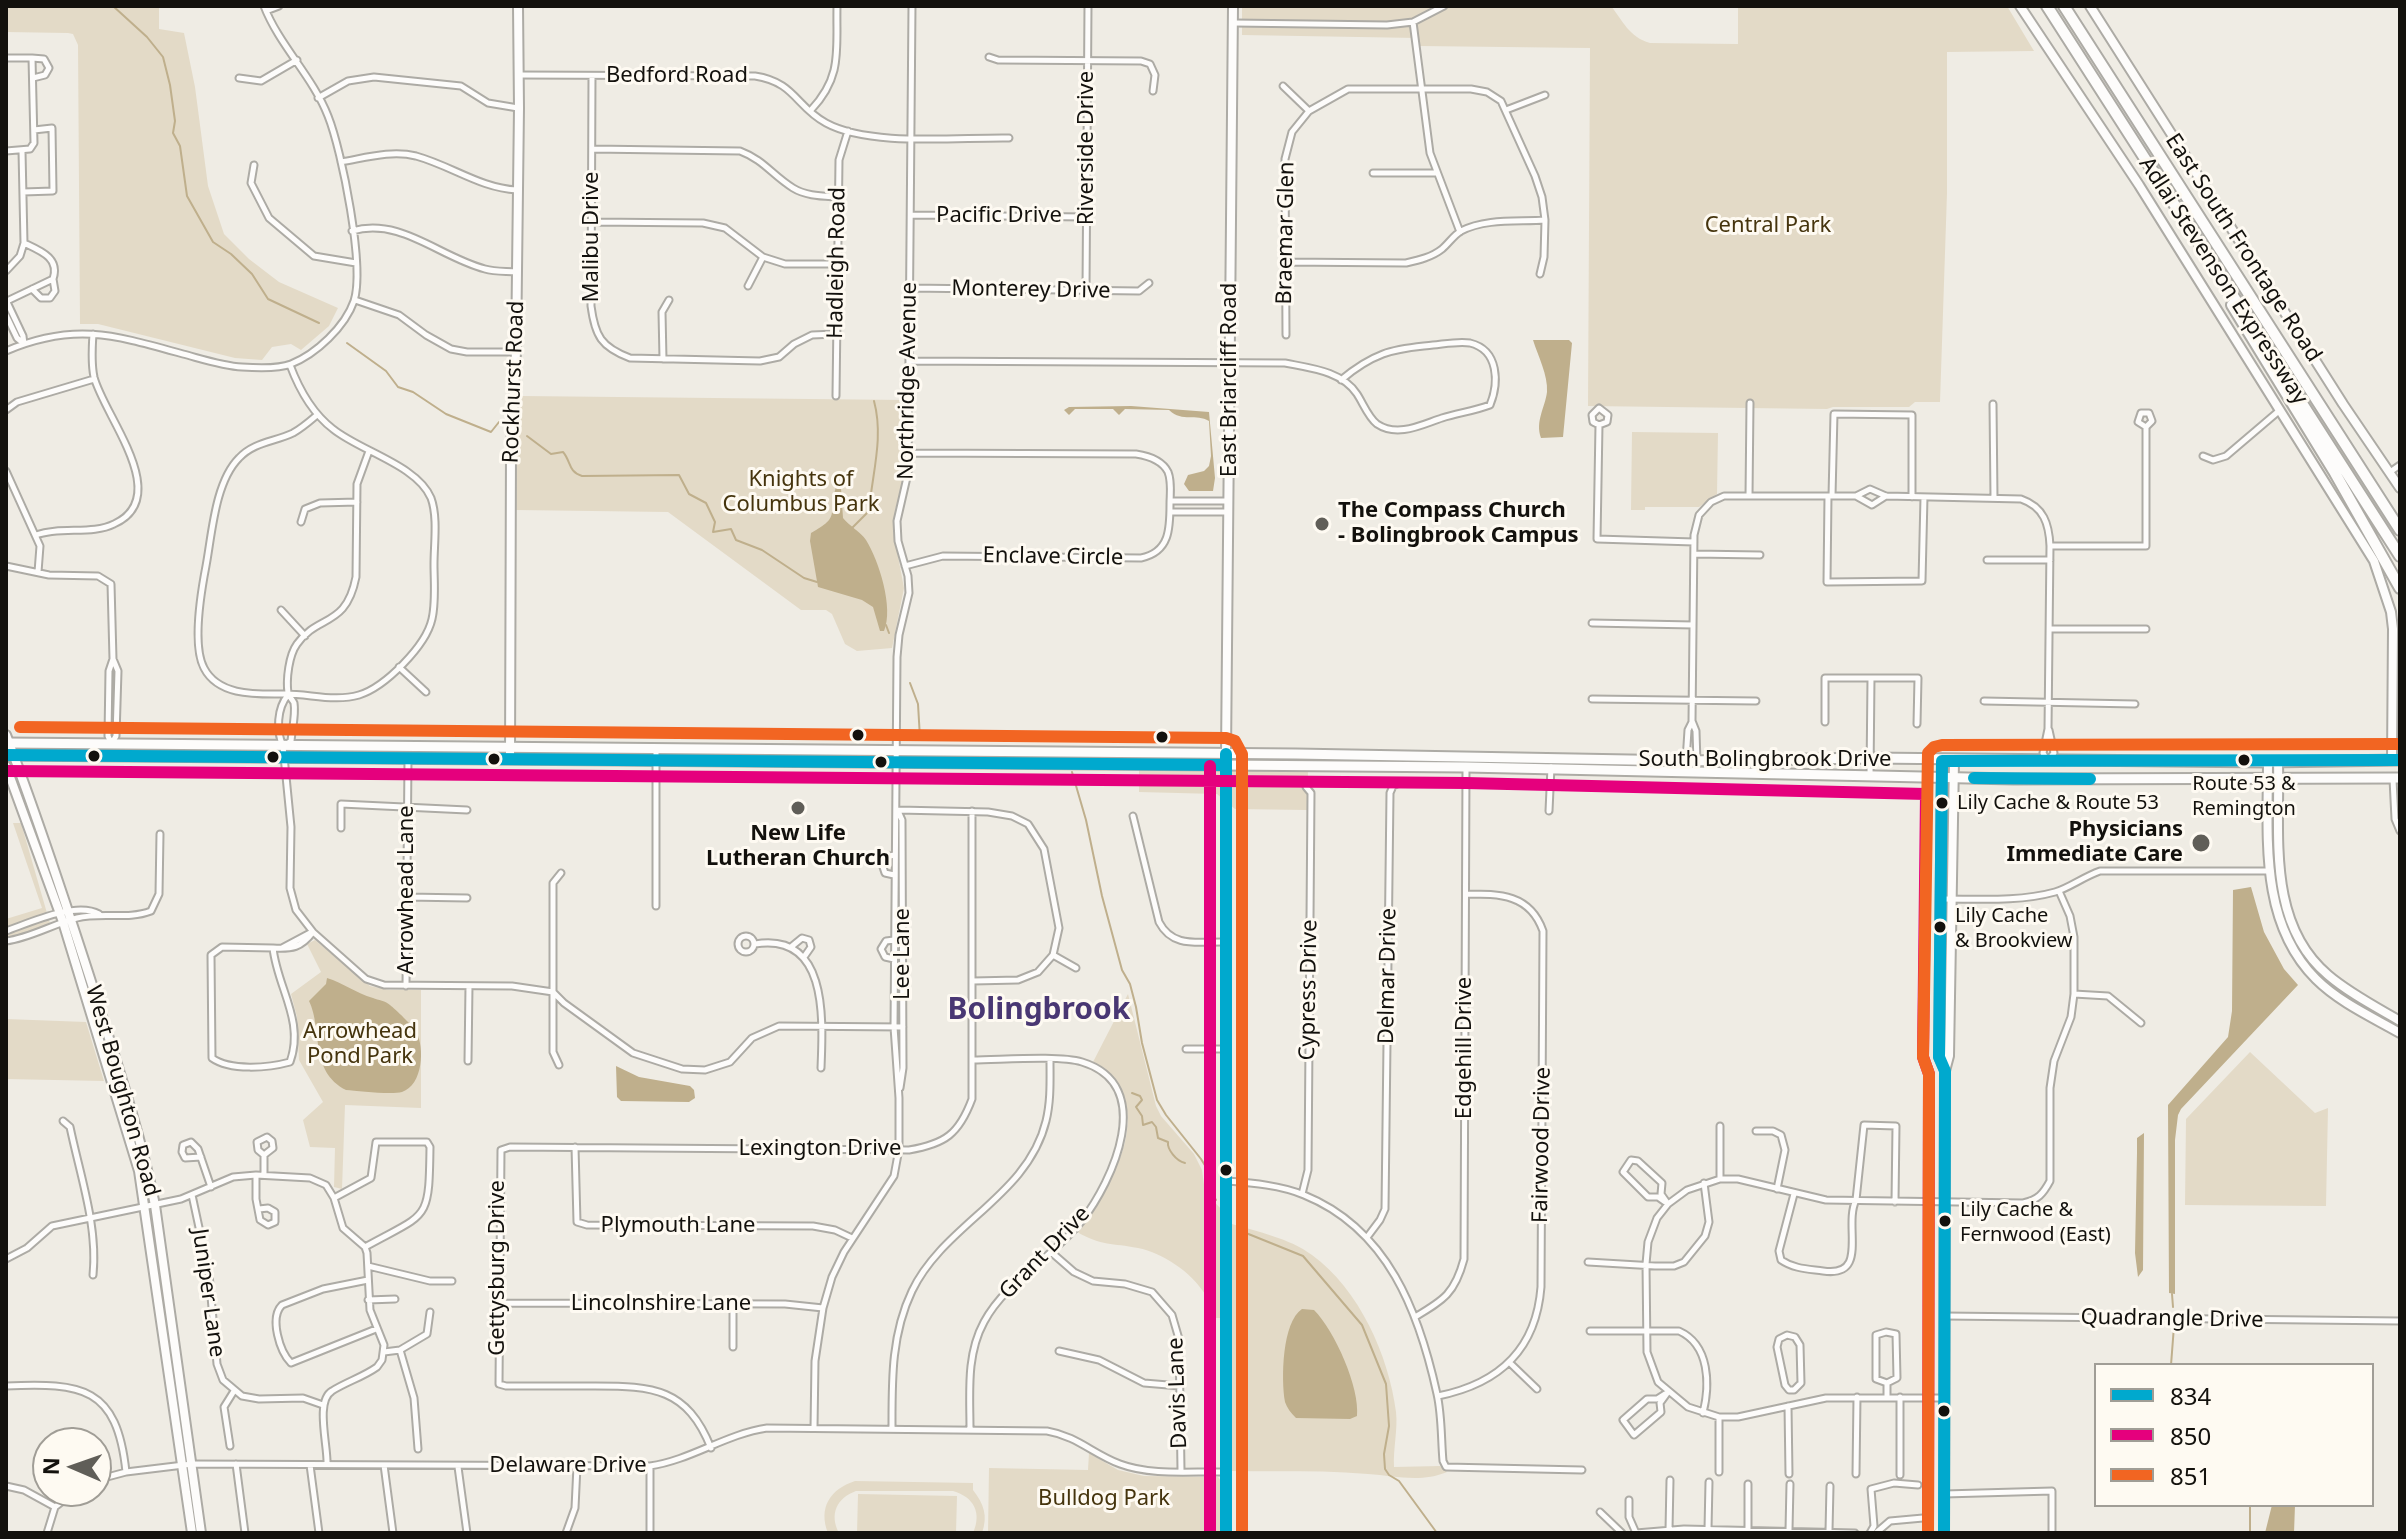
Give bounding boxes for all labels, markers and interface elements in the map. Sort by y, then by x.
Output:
street label: Bedford Road [606,63,748,89]
street label: Riverside Drive [1074,71,1100,225]
street label: East South Frontage Road [2159,129,2327,367]
street label: Adlai Stevenson Expressway [2133,152,2313,410]
street label: Braemar Glen [1272,161,1300,305]
street label: Malibu Drive [579,172,605,302]
street label: Hadleigh Road [822,187,852,339]
street label: Pacific Drive [936,203,1062,229]
park label: Central Park [1705,213,1831,239]
street label: Monterey Drive [951,275,1111,305]
street label: Northridge Avenue [893,282,923,480]
street label: East Briarcliff Road [1217,283,1243,477]
street label: Rockhurst Road [498,300,530,464]
park label: Knights of Columbus Park [723,467,879,518]
place label: The Compass Church - Bolingbrook Campus [1338,498,1579,550]
marker: The Compass Church - Bolingbrook Campus [1313,515,1331,533]
street label: Enclave Circle [982,543,1124,571]
unlabelled marker [850,727,866,743]
unlabelled marker [1154,729,1170,745]
street label: South Bolingbrook Drive [1639,747,1891,773]
unlabelled marker [86,748,102,764]
unlabelled marker [265,749,281,765]
unlabelled marker [486,751,502,767]
marker: Route 53 & Remington [2236,752,2252,768]
unlabelled marker [873,754,889,770]
place label: Route 53 & Remington [2192,772,2296,819]
place label: Lily Cache & Route 53 [1957,791,2159,815]
marker: Lily Cache & Route 53 [1934,795,1950,811]
marker: New Life Lutheran Church [789,799,807,817]
street label: Arrowhead Lane [394,805,420,975]
place label: Physicians Immediate Care [2007,817,2183,868]
place label: New Life Lutheran Church [706,821,890,872]
marker: Physicians Immediate Care [2190,832,2212,854]
place label: Lily Cache & Brookview [1955,904,2072,951]
street label: Lee Lane [890,908,916,1000]
street label: Delmar Drive [1374,908,1402,1044]
street label: Cypress Drive [1295,919,1323,1061]
marker: Lily Cache & Brookview [1932,919,1948,935]
street label: Edgehill Drive [1452,977,1478,1119]
street label: West Boughton Road [79,982,165,1200]
district label: Bolingbrook [948,992,1130,1028]
park label: Arrowhead Pond Park [303,1019,417,1070]
street label: Fairwood Drive [1527,1067,1557,1223]
street label: Lexington Drive [739,1136,901,1162]
unlabelled marker [1218,1162,1234,1178]
street label: Gettysburg Drive [485,1180,511,1356]
place label: Lily Cache & Fernwood (East) [1960,1198,2111,1245]
street label: Grant Drive [994,1201,1096,1305]
street label: Plymouth Lane [601,1213,755,1239]
marker: Lily Cache & Fernwood (East) [1937,1213,1953,1229]
street label: Juniper Lane [186,1227,230,1359]
street label: Lincolnshire Lane [571,1291,751,1317]
street label: Quadrangle Drive [2080,1304,2264,1334]
street label: Davis Lane [1163,1337,1193,1449]
legend [2094,1363,2374,1507]
text: 834 [2170,1379,2211,1412]
unlabelled marker [1936,1403,1952,1419]
text: 850 [2170,1419,2211,1452]
north arrow [32,1427,112,1507]
street label: Delaware Drive [489,1453,647,1479]
text: N [35,1457,65,1476]
text: 851 [2170,1459,2211,1492]
park label: Bulldog Park [1038,1486,1170,1512]

